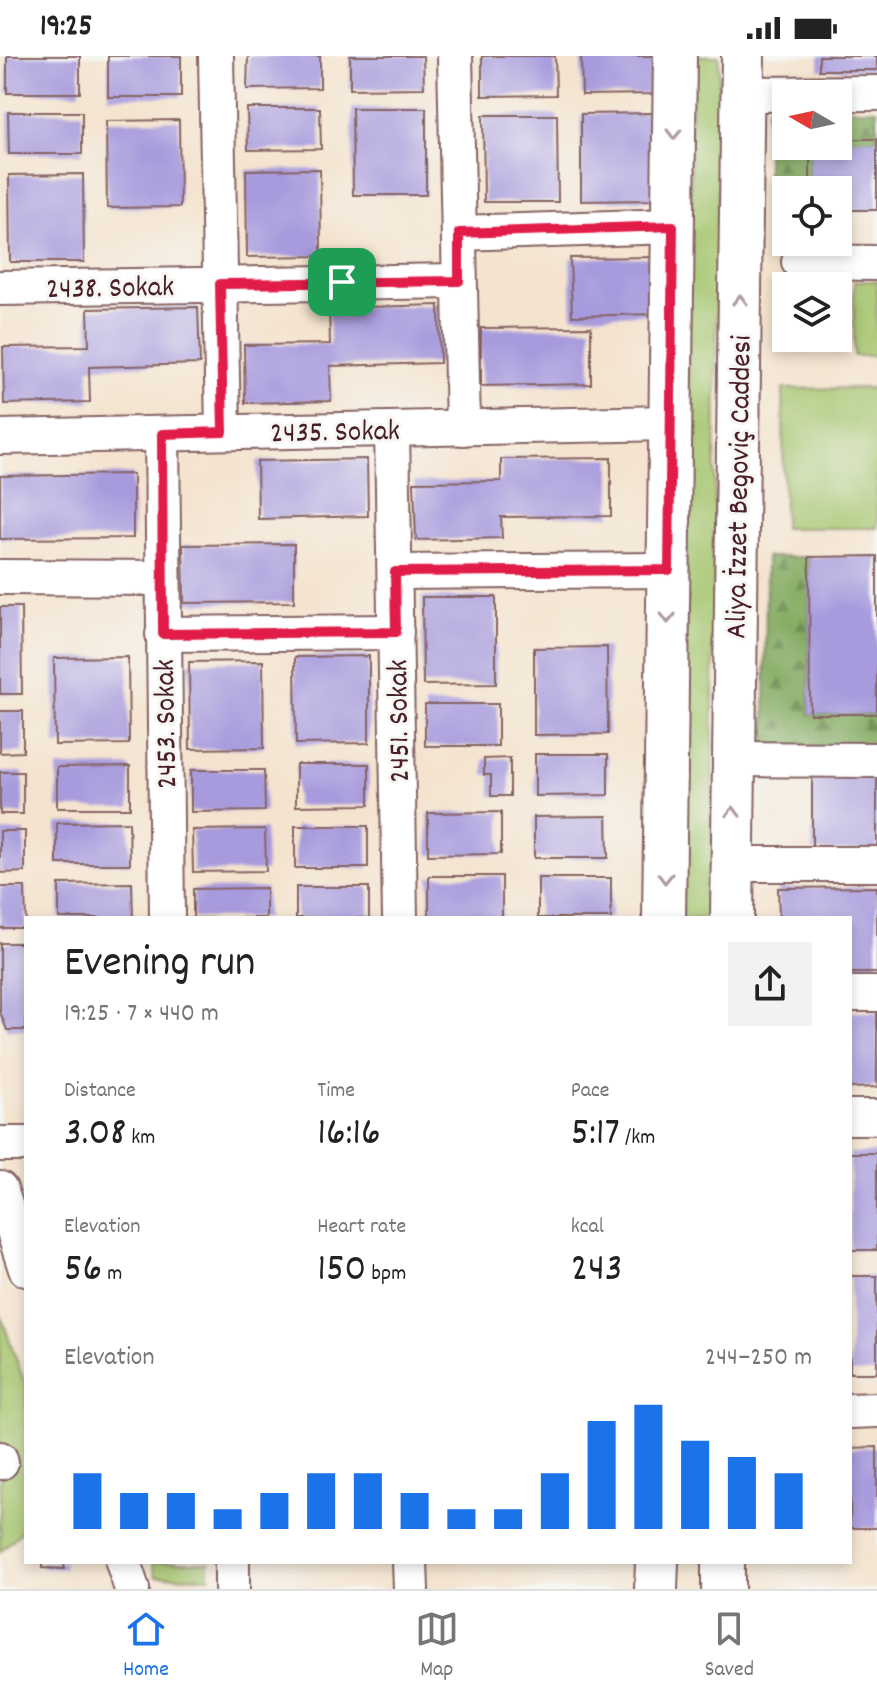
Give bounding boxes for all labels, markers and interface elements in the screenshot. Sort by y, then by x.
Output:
text: 19:25 [40,7,92,50]
north arrow [772,80,852,160]
map controls [772,80,852,352]
one-way arrow [665,128,683,141]
button: locate [772,176,852,256]
pin [308,248,376,316]
icon: arrive [320,260,364,304]
street label: 2438. Sokak [46,268,174,313]
button: layers [772,272,852,352]
one-way arrow [731,293,749,306]
street label: Aliya İzzet Begoviç Caddesi [717,335,766,639]
street label: 2435. Sokak [270,412,400,457]
one-way arrow [659,612,677,625]
street label: 2453. Sokak [146,659,191,789]
street label: 2451. Sokak [379,659,424,783]
one-way arrow [724,805,742,818]
one-way arrow [656,872,674,885]
text: Evening run [64,934,255,997]
button: share [728,942,812,1026]
text: 19:25 · 7 × 440 m [64,996,219,1033]
text: Distance [64,1076,136,1107]
text: Time [317,1076,355,1107]
text: Pace [571,1076,610,1107]
text: 3.08 [64,1107,126,1164]
text: 16:16 [317,1107,381,1164]
text: 5:17 [571,1107,620,1164]
text: km [126,1123,155,1154]
text: /km [620,1123,655,1154]
text: Elevation [64,1212,141,1243]
text: Heart rate [317,1212,406,1243]
text: kcal [571,1212,604,1243]
text: 56 [64,1243,102,1300]
text: 150 [317,1243,366,1300]
text: 243 [571,1243,623,1300]
text: m [102,1259,122,1290]
text: bpm [366,1259,406,1290]
text: Elevation [64,1340,154,1377]
text: 244–250 m [705,1340,812,1377]
tab: Home [123,1607,169,1686]
tab: Map [415,1607,459,1686]
tab: Saved [705,1607,754,1686]

